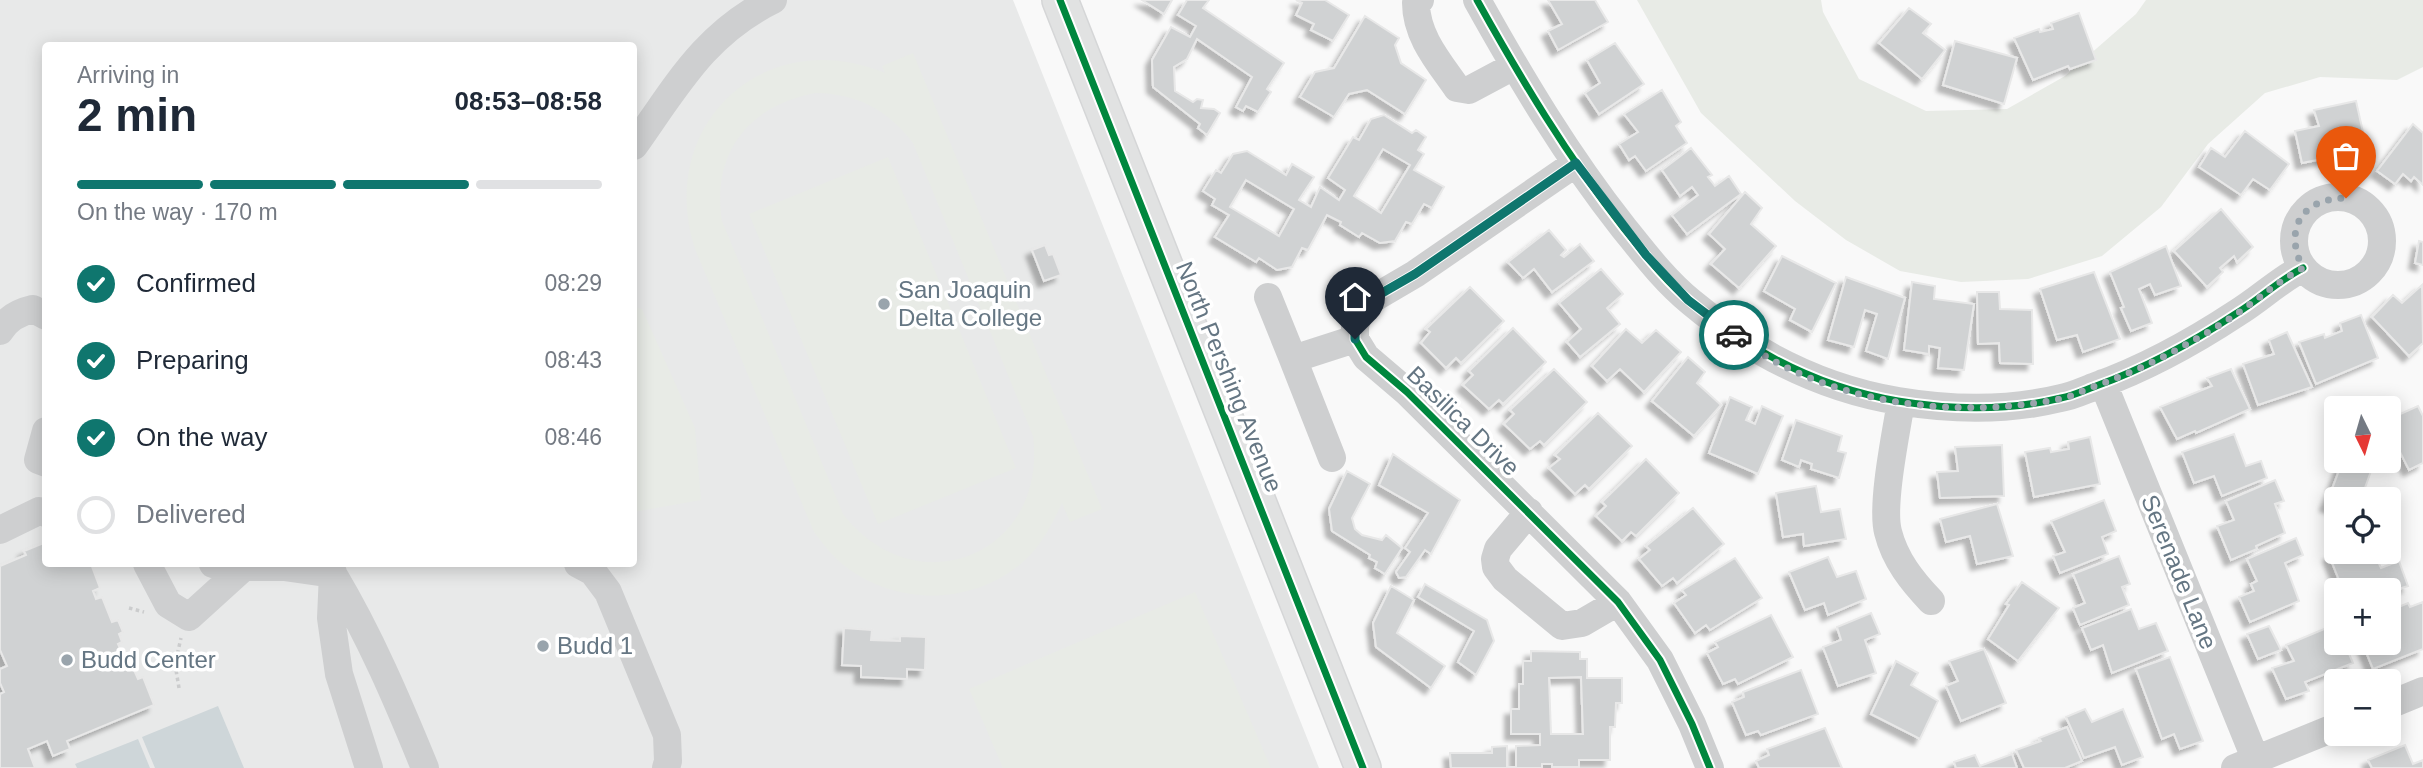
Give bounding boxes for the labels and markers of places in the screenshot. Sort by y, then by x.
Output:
pin [2316,126,2376,198]
pin [1325,267,1385,339]
place label: San Joaquin Delta College [898,276,1042,331]
marker: San Joaquin Delta College [876,296,892,312]
place label: Budd 1 [557,632,633,659]
marker: Budd 1 [535,638,551,654]
place label: Budd Center [81,646,216,673]
marker: Budd Center [59,652,75,668]

